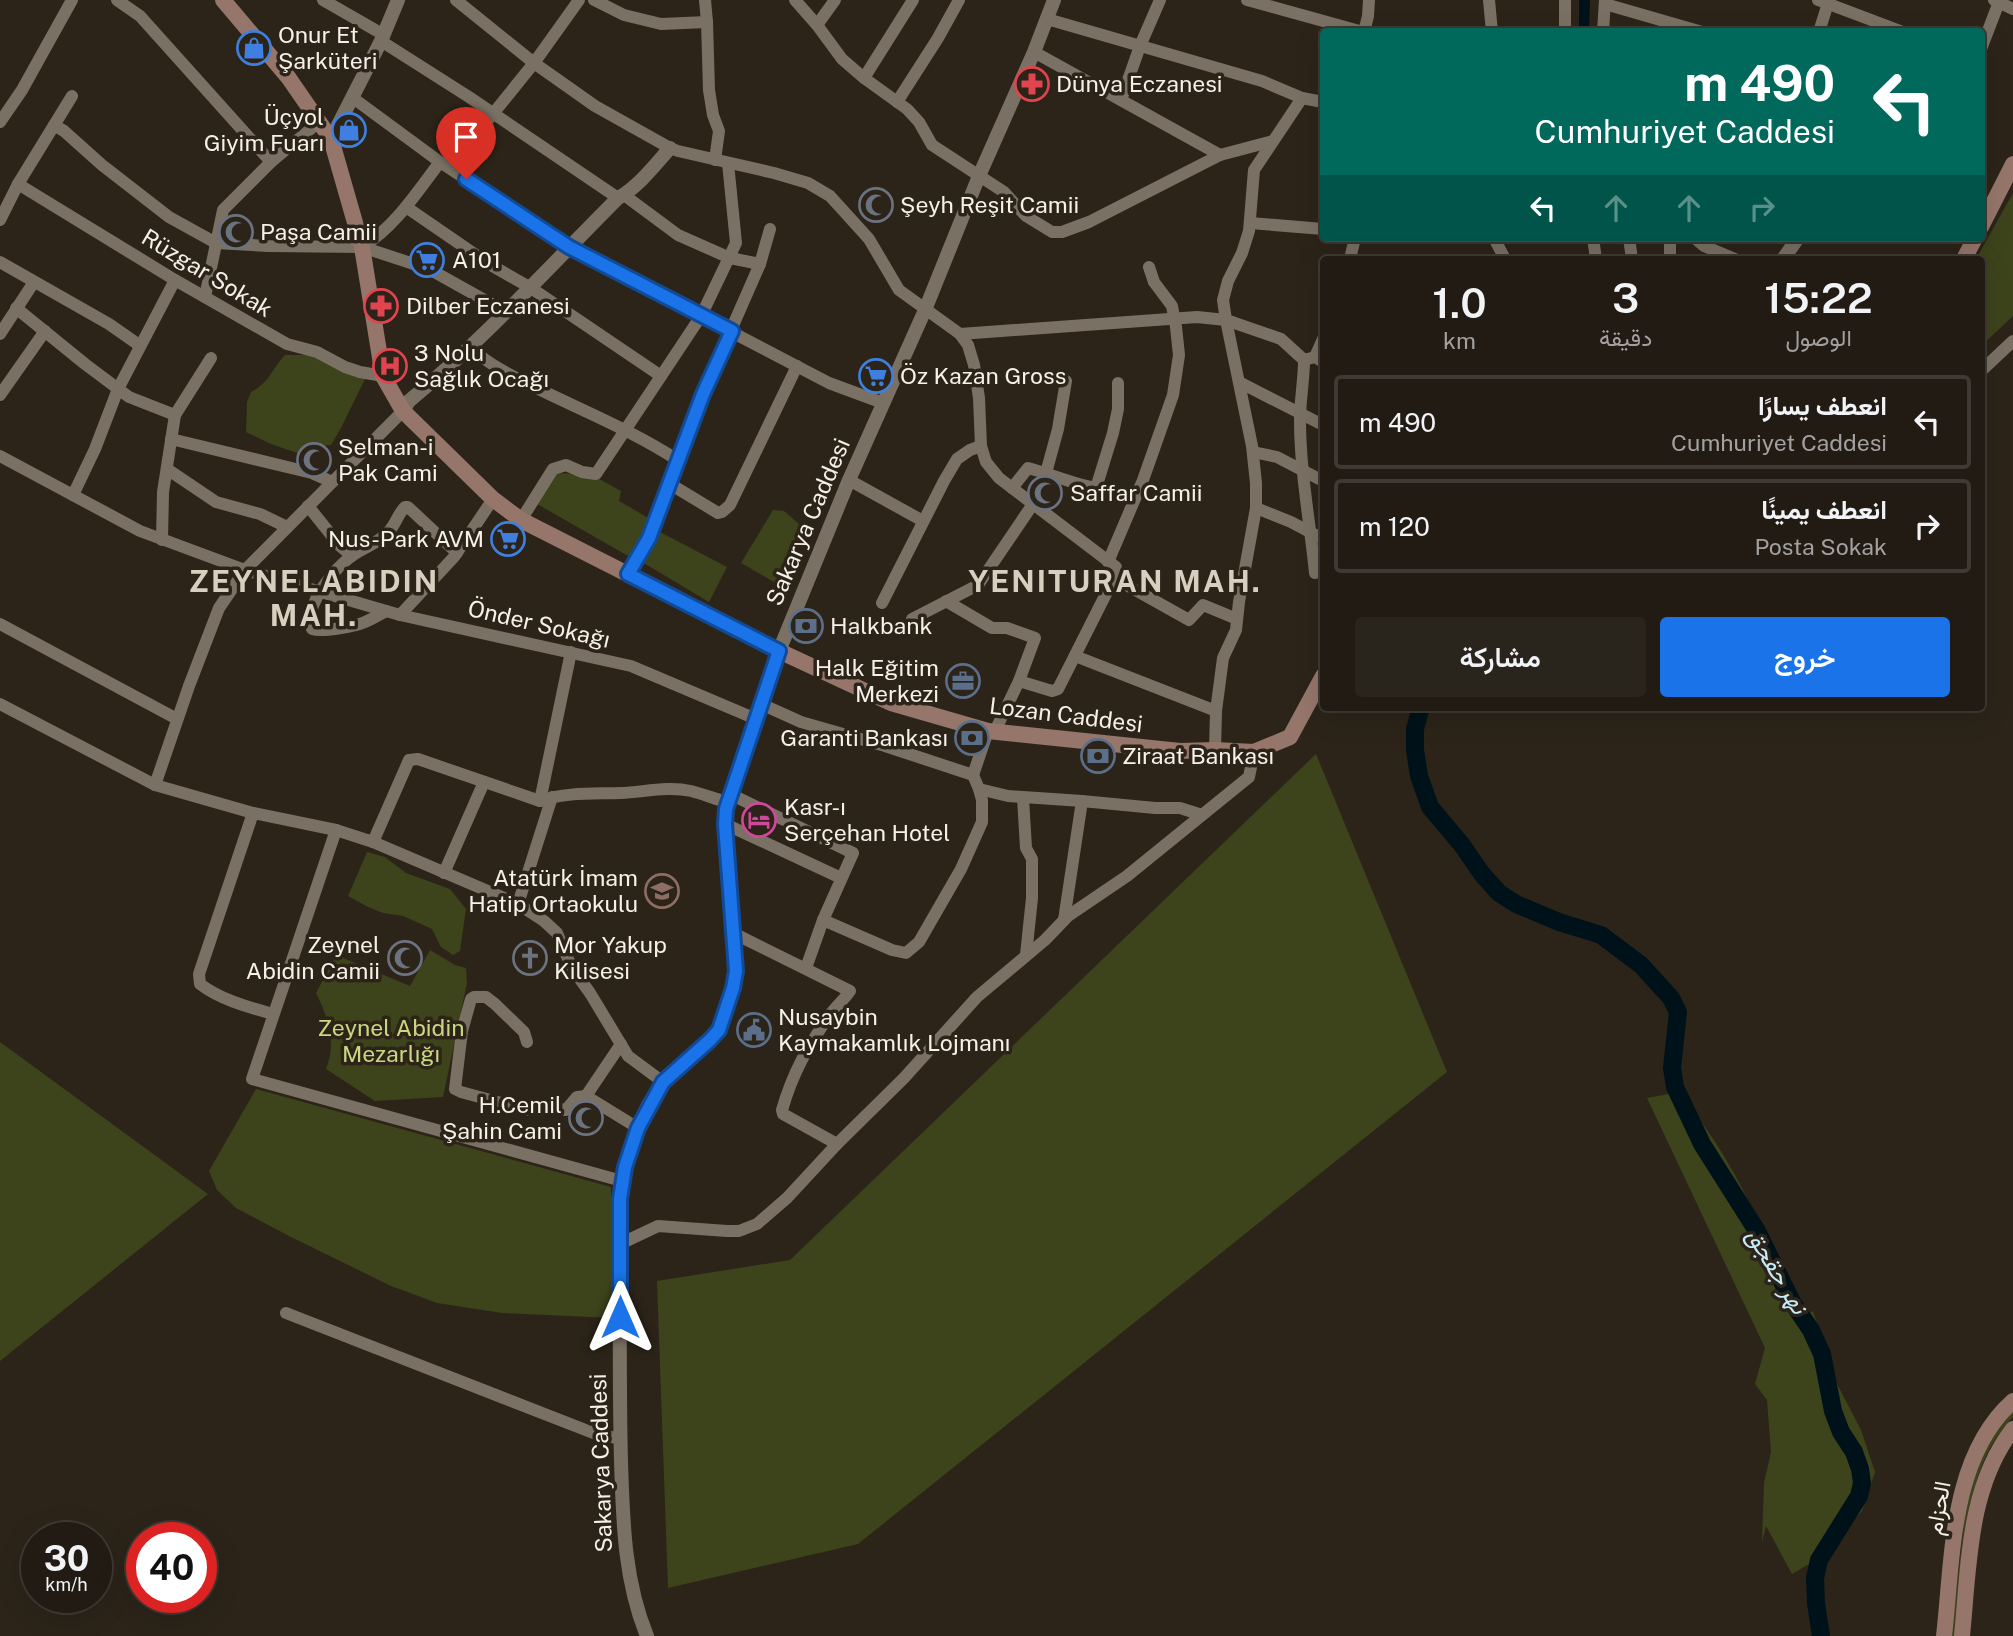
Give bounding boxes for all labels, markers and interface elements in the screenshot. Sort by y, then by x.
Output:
place label: Onur Et Şarküteri [278,21,377,74]
shop icon: Onur Et Şarküteri [235,29,273,67]
text: 490 m [1684,54,1835,112]
icon: left [1859,56,1950,147]
pharmacy icon: Dünya Eczanesi [1013,65,1051,103]
place label: Dünya Eczanesi [1056,70,1222,97]
place label: Üçyol Giyim Fuarı [204,103,324,156]
pin [436,107,496,179]
shop icon: Üçyol Giyim Fuarı [330,111,368,149]
text: Cumhuriyet Caddesi [1535,113,1835,150]
icon: arrive [447,118,485,156]
mosque icon: Şeyh Reşit Camii [857,186,895,224]
icon: left [1524,189,1562,227]
icon: ahead [1597,189,1635,227]
icon: ahead [1670,189,1708,227]
icon: right [1743,189,1781,227]
place label: Şeyh Reşit Camii [900,191,1079,218]
mosque icon: Paşa Camii [217,213,255,251]
place label: Paşa Camii [260,218,377,245]
street label: Rüzgar Sokak [137,223,278,322]
supermarket icon: A101 [408,241,446,279]
place label: A101 [452,246,501,273]
text: 3 [1612,273,1639,322]
text: 15:22 [1764,273,1873,322]
text: 1.0 [1432,278,1487,327]
pharmacy icon: Dilber Eczanesi [362,287,400,325]
place label: Dilber Eczanesi [406,292,570,319]
text: دقيقة [1599,324,1652,351]
text: الوصول [1785,324,1852,351]
text: km [1443,327,1476,354]
place label: 3 Nolu Sağlık Ocağı [414,339,549,392]
hospital icon: 3 Nolu Sağlık Ocağı [371,347,409,385]
supermarket icon: Öz Kazan Gross [857,357,895,395]
place label: Öz Kazan Gross [900,362,1066,389]
text: انعطف يسارًا [1758,390,1887,421]
icon: left [1908,403,1946,441]
text: 490 m [1359,407,1436,438]
text: Cumhuriyet Caddesi [1671,429,1887,456]
place label: Selman-i Pak Cami [338,433,438,486]
street label: Sakarya Caddesi [760,434,855,610]
mosque icon: Selman-i Pak Cami [295,441,333,479]
mosque icon: Saffar Camii [1026,474,1064,512]
place label: Saffar Camii [1070,479,1203,506]
text: انعطف يمينًا [1761,494,1887,525]
icon: right [1908,507,1946,545]
text: 120 m [1359,511,1430,542]
supermarket icon: Nus-Park AVM [489,520,527,558]
place label: Nus-Park AVM [328,525,484,552]
text: Posta Sokak [1754,533,1887,560]
district label: ZEYNELABIDIN MAH. [189,563,439,633]
district label: YENITURAN MAH. [968,563,1262,599]
street label: Önder Sokağı [465,594,613,653]
bank icon: Halkbank [787,607,825,645]
place label: Halkbank [830,612,933,639]
button: مشاركة [1355,617,1646,697]
button: خروج [1660,617,1950,697]
place label: Halk Eğitim Merkezi [815,654,939,707]
office icon: Halk Eğitim Merkezi [944,662,982,700]
street label: Lozan Caddesi [988,692,1144,737]
bank icon: Garanti Bankası [953,719,991,757]
place label: Garanti Bankası [780,724,948,751]
bank icon: Ziraat Bankası [1079,737,1117,775]
place label: Ziraat Bankası [1122,742,1274,769]
place label: Kasr-ı Serçehan Hotel [784,793,950,846]
hotel icon: Kasr-ı Serçehan Hotel [740,801,778,839]
place label: Atatürk İmam Hatip Ortaokulu [468,864,638,917]
school or university icon: Atatürk İmam Hatip Ortaokulu [643,872,681,910]
place label: Zeynel Abidin Camii [246,931,380,984]
place label: Mor Yakup Kilisesi [554,931,667,984]
mosque icon: Zeynel Abidin Camii [386,939,424,977]
church icon: Mor Yakup Kilisesi [511,939,549,977]
place label: Nusaybin Kaymakamlık Lojmanı [778,1003,1010,1056]
public building icon: Nusaybin Kaymakamlık Lojmanı [735,1011,773,1049]
park label: Zeynel Abidin Mezarlığı [317,1014,465,1067]
place label: H.Cemil Şahin Cami [442,1091,562,1144]
mosque icon: H.Cemil Şahin Cami [567,1099,605,1137]
water label: نهر جقجق [1740,1223,1815,1320]
position arrow [583,1280,657,1354]
street label: Sakarya Caddesi [584,1373,617,1553]
street label: الحزام [1920,1479,1957,1537]
speed limit sign: 40 [126,1522,217,1613]
text: 30 [44,1538,89,1579]
text: km/h [45,1574,88,1595]

